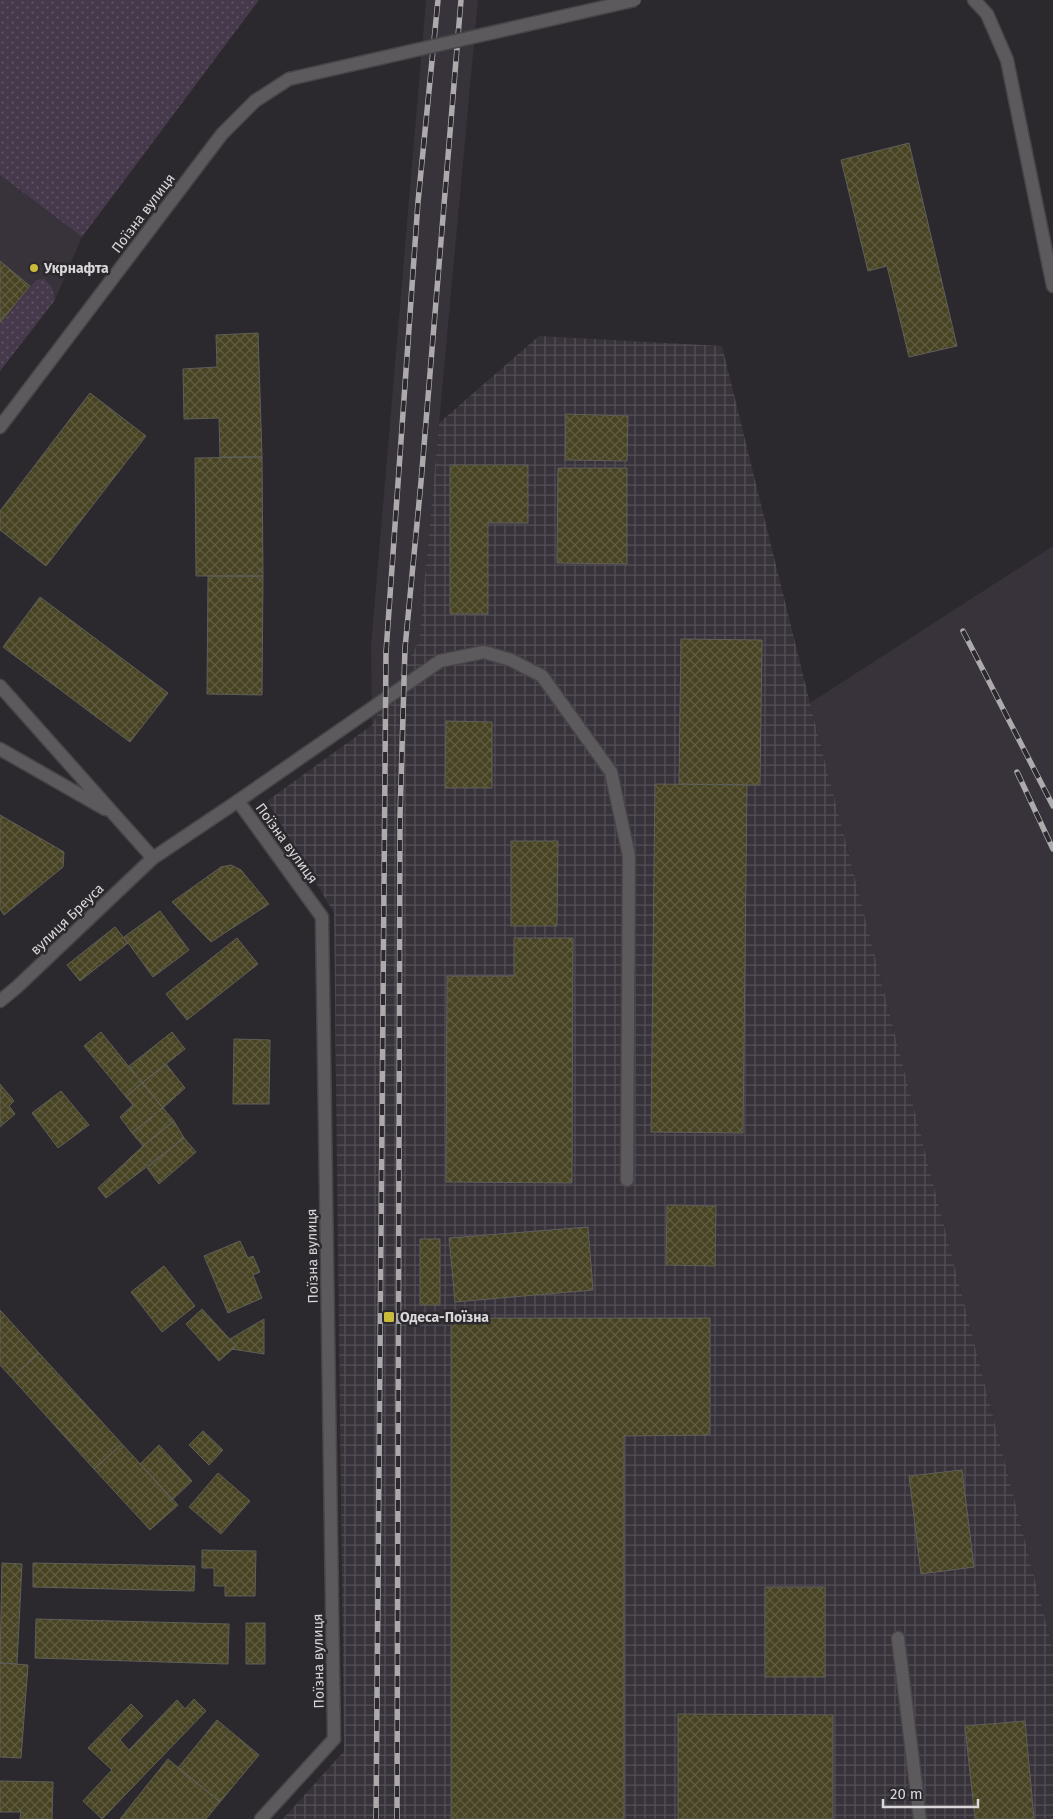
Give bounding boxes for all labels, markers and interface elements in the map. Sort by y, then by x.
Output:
street label: Поїзна вулиця [108,170,179,256]
place label: Укрнафта [43,260,109,277]
marker: Укрнафта [28,262,40,274]
street label: Поїзна вулиця [252,800,321,887]
street label: вулиця Бреуса [27,880,108,959]
street label: Поїзна вулиця [303,1208,322,1304]
place label: Одеса-Поїзна [400,1309,489,1326]
marker: Одеса-Поїзна [382,1310,396,1324]
street label: Поїзна вулиця [309,1613,328,1709]
scale bar [883,1776,978,1808]
text: 20 m [890,1785,923,1803]

